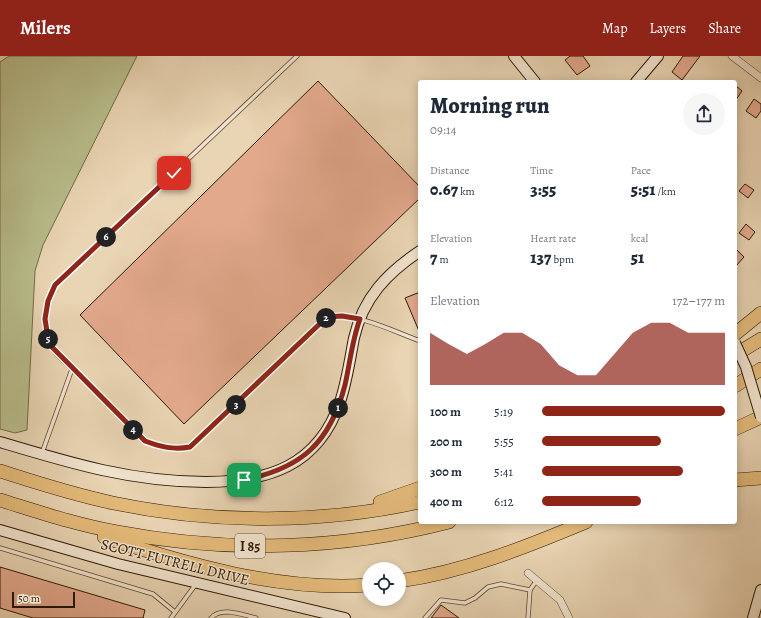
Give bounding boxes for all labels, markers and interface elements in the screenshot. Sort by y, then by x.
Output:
text: Milers [20,15,71,41]
text: Map [602,19,628,38]
text: Layers [650,19,686,38]
text: Share [708,19,741,38]
text: Morning run [430,91,550,121]
button: share [683,93,725,135]
text: 09:14 [430,121,456,138]
pin [157,156,191,190]
icon: check [163,162,185,184]
text: Distance [430,163,469,178]
text: Time [530,163,553,178]
text: Pace [631,163,651,178]
text: 0.67 [430,178,458,201]
text: 3:55 [530,178,556,201]
text: 5:51 [631,178,655,201]
text: km [458,184,475,199]
text: /km [655,184,676,199]
pin: 6 [96,227,116,247]
text: 6 [103,229,109,244]
text: Elevation [430,231,472,246]
text: Heart rate [530,231,576,246]
text: kcal [631,231,648,246]
text: 7 [430,246,437,269]
text: 137 [530,246,551,269]
text: 51 [631,246,644,269]
text: m [437,252,449,267]
text: bpm [551,252,574,267]
text: Elevation [430,292,480,309]
text: 172–177 m [672,292,725,309]
pin: 2 [316,308,336,328]
text: 2 [323,310,329,325]
pin: 5 [38,329,58,349]
text: 5 [46,331,50,346]
pin: 3 [226,395,246,415]
text: 3 [234,397,238,412]
pin: 1 [328,398,348,418]
text: 1 [336,400,340,415]
text: 100 m [430,403,461,420]
text: 5:19 [494,403,513,420]
pin: 4 [123,420,143,440]
text: 4 [130,422,136,437]
text: 200 m [430,433,463,450]
text: 5:55 [494,433,514,450]
pin [227,463,261,497]
text: 300 m [430,463,462,480]
text: 5:41 [494,463,513,480]
icon: arrive [233,469,255,491]
text: 400 m [430,493,462,510]
text: 6:12 [494,493,514,510]
street label: SCOTT FUTRELL DRIVE [99,534,251,590]
road number: I 85 [235,534,265,558]
map controls [362,562,406,606]
button: locate [362,562,406,606]
scale bar [12,590,75,609]
text: 50 m [18,591,40,606]

